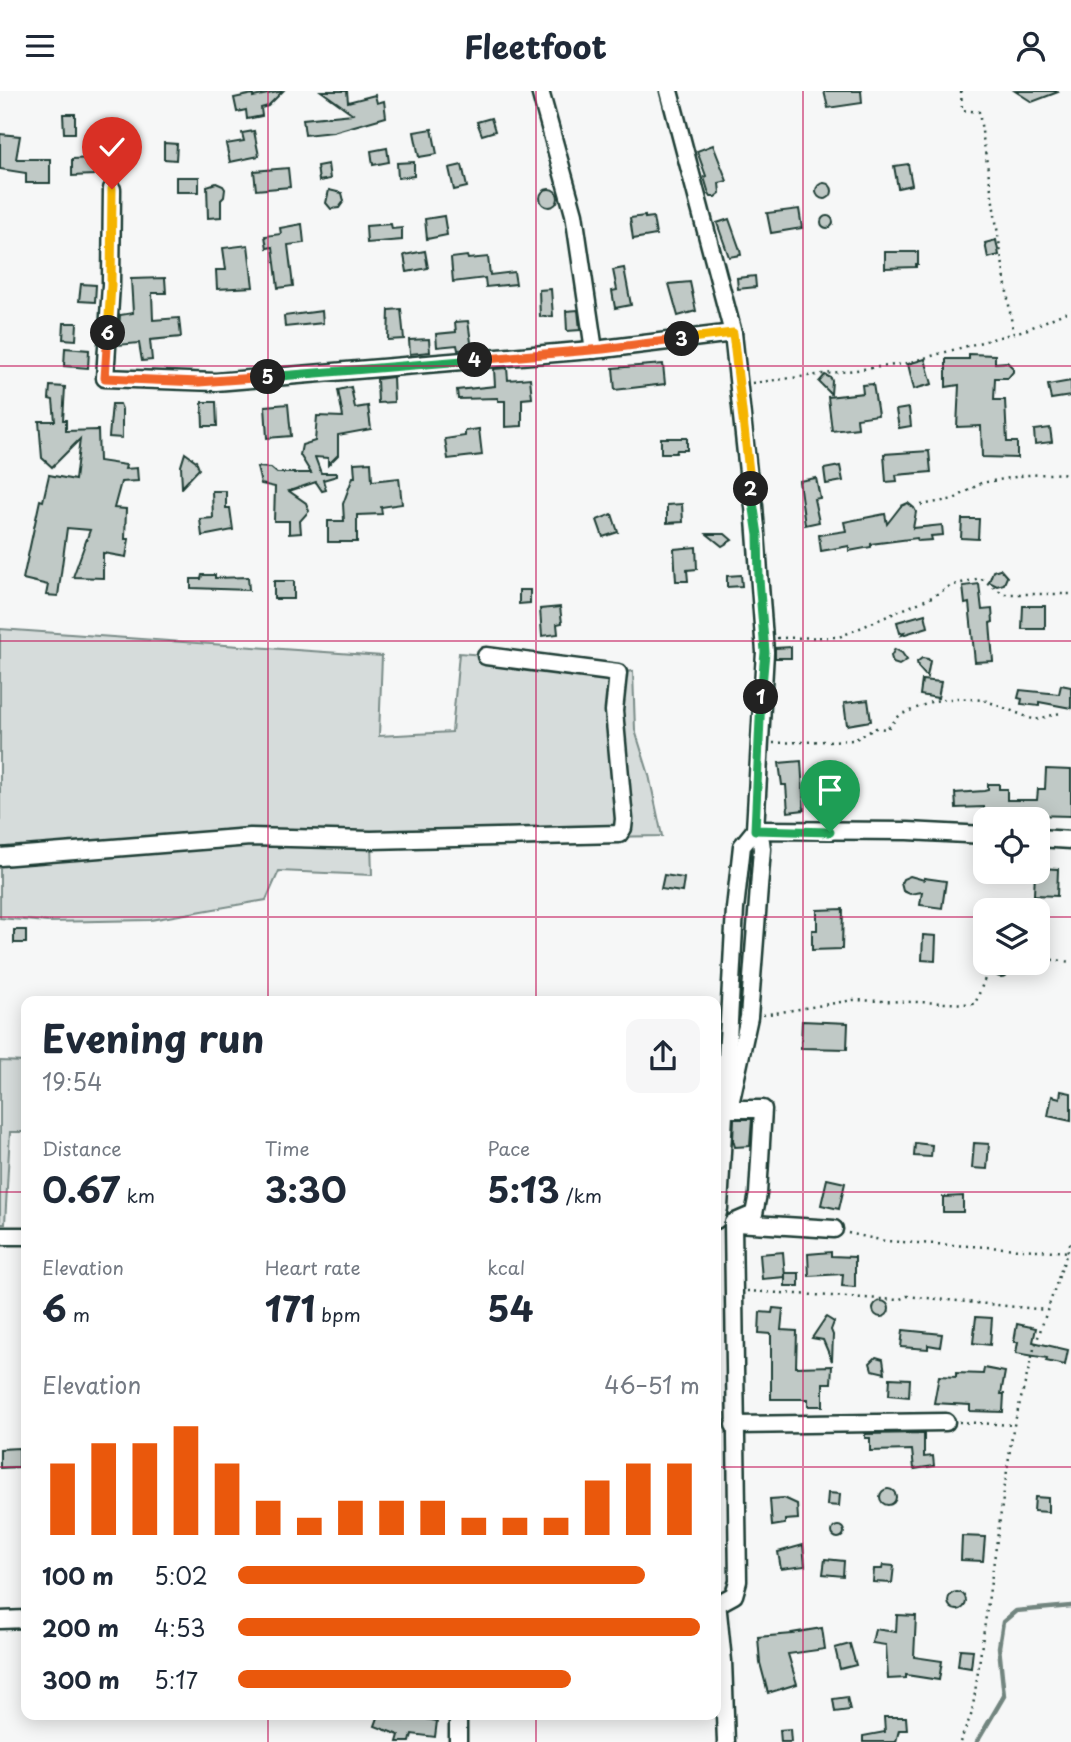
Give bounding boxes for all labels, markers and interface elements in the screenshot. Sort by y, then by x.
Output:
text: Fleetfoot [464,22,607,70]
icon: menu [21,27,59,65]
icon: person [1012,27,1050,65]
pin [82,117,142,189]
icon: check [93,128,131,166]
pin: 6 [90,315,126,351]
text: 6 [101,318,114,346]
pin: 3 [664,321,700,357]
text: 3 [675,324,688,352]
pin: 4 [458,343,492,377]
text: 4 [468,345,481,373]
pin: 5 [250,359,286,395]
text: 5 [261,362,274,390]
pin: 2 [734,471,768,507]
text: 2 [744,474,757,502]
pin: 1 [744,679,778,715]
text: 1 [756,682,765,710]
pin [800,760,860,832]
icon: arrive [811,771,849,809]
map controls [973,807,1050,975]
button: locate [973,807,1050,884]
button: layers [973,898,1050,975]
text: Evening run [42,1009,264,1066]
button: share [626,1019,700,1093]
text: 19:54 [42,1064,102,1099]
text: Distance [42,1134,122,1162]
text: Time [265,1134,310,1162]
text: Pace [487,1134,530,1162]
text: 0.67 [42,1162,120,1215]
text: 3:30 [265,1162,347,1215]
text: 5:13 [487,1162,560,1215]
text: km [120,1181,155,1209]
text: /km [560,1181,602,1209]
text: Elevation [42,1253,124,1281]
text: Heart rate [265,1253,361,1281]
text: kcal [487,1253,525,1281]
text: 6 [42,1281,67,1334]
text: 171 [265,1281,315,1334]
text: 54 [487,1281,534,1334]
text: m [67,1300,90,1328]
text: bpm [315,1300,361,1328]
text: Elevation [42,1367,141,1402]
text: 46–51 m [604,1367,700,1402]
text: 100 m [42,1558,114,1593]
text: 5:02 [154,1558,208,1593]
text: 200 m [42,1610,119,1645]
text: 4:53 [154,1610,205,1645]
text: 300 m [42,1662,120,1697]
text: 5:17 [154,1662,198,1697]

